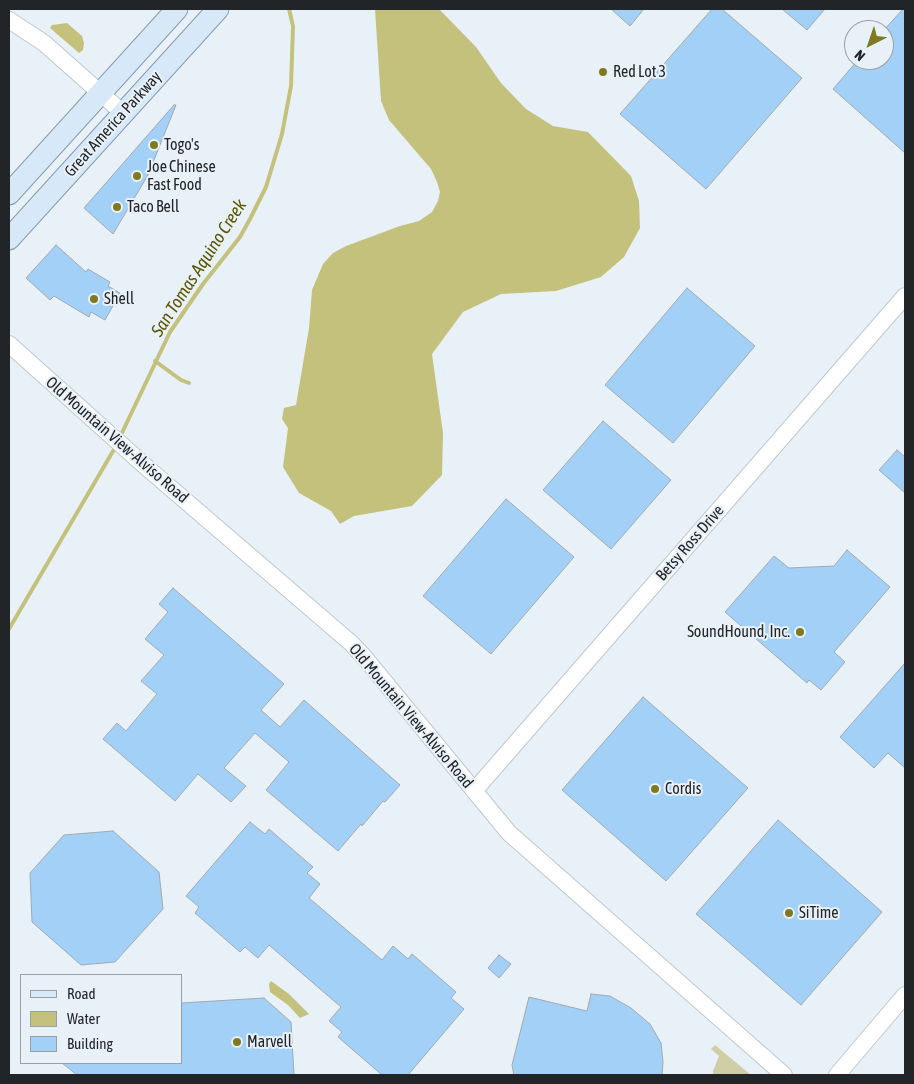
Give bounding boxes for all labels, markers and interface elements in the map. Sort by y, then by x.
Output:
north arrow [844,20,894,70]
text: N [851,47,868,64]
place label: Red Lot 3 [613,62,666,82]
marker: Red Lot 3 [597,66,609,78]
street label: Great America Parkway [61,67,165,181]
place label: Togo's [164,135,199,155]
marker: Togo's [148,139,160,151]
place label: Joe Chinese Fast Food [147,157,216,195]
marker: Joe Chinese Fast Food [131,170,143,182]
water label: San Tomas Aquino Creek [147,195,251,341]
place label: Taco Bell [127,197,179,217]
marker: Taco Bell [111,201,123,213]
place label: Shell [104,289,134,309]
marker: Shell [88,293,100,305]
street label: Old Mountain View-Alviso Road [42,373,192,507]
street label: Betsy Ross Drive [652,501,728,585]
place label: SoundHound, Inc. [687,622,790,642]
marker: SoundHound, Inc. [794,626,806,638]
street label: Old Mountain View-Alviso Road [345,640,477,792]
place label: Cordis [665,779,701,799]
marker: Cordis [649,783,661,795]
place label: SiTime [799,903,839,923]
marker: SiTime [783,907,795,919]
legend [20,974,182,1064]
text: Road [67,985,96,1002]
text: Water [67,1010,100,1027]
place label: Marvell [247,1032,292,1052]
text: Building [67,1035,113,1052]
marker: Marvell [231,1036,243,1048]

